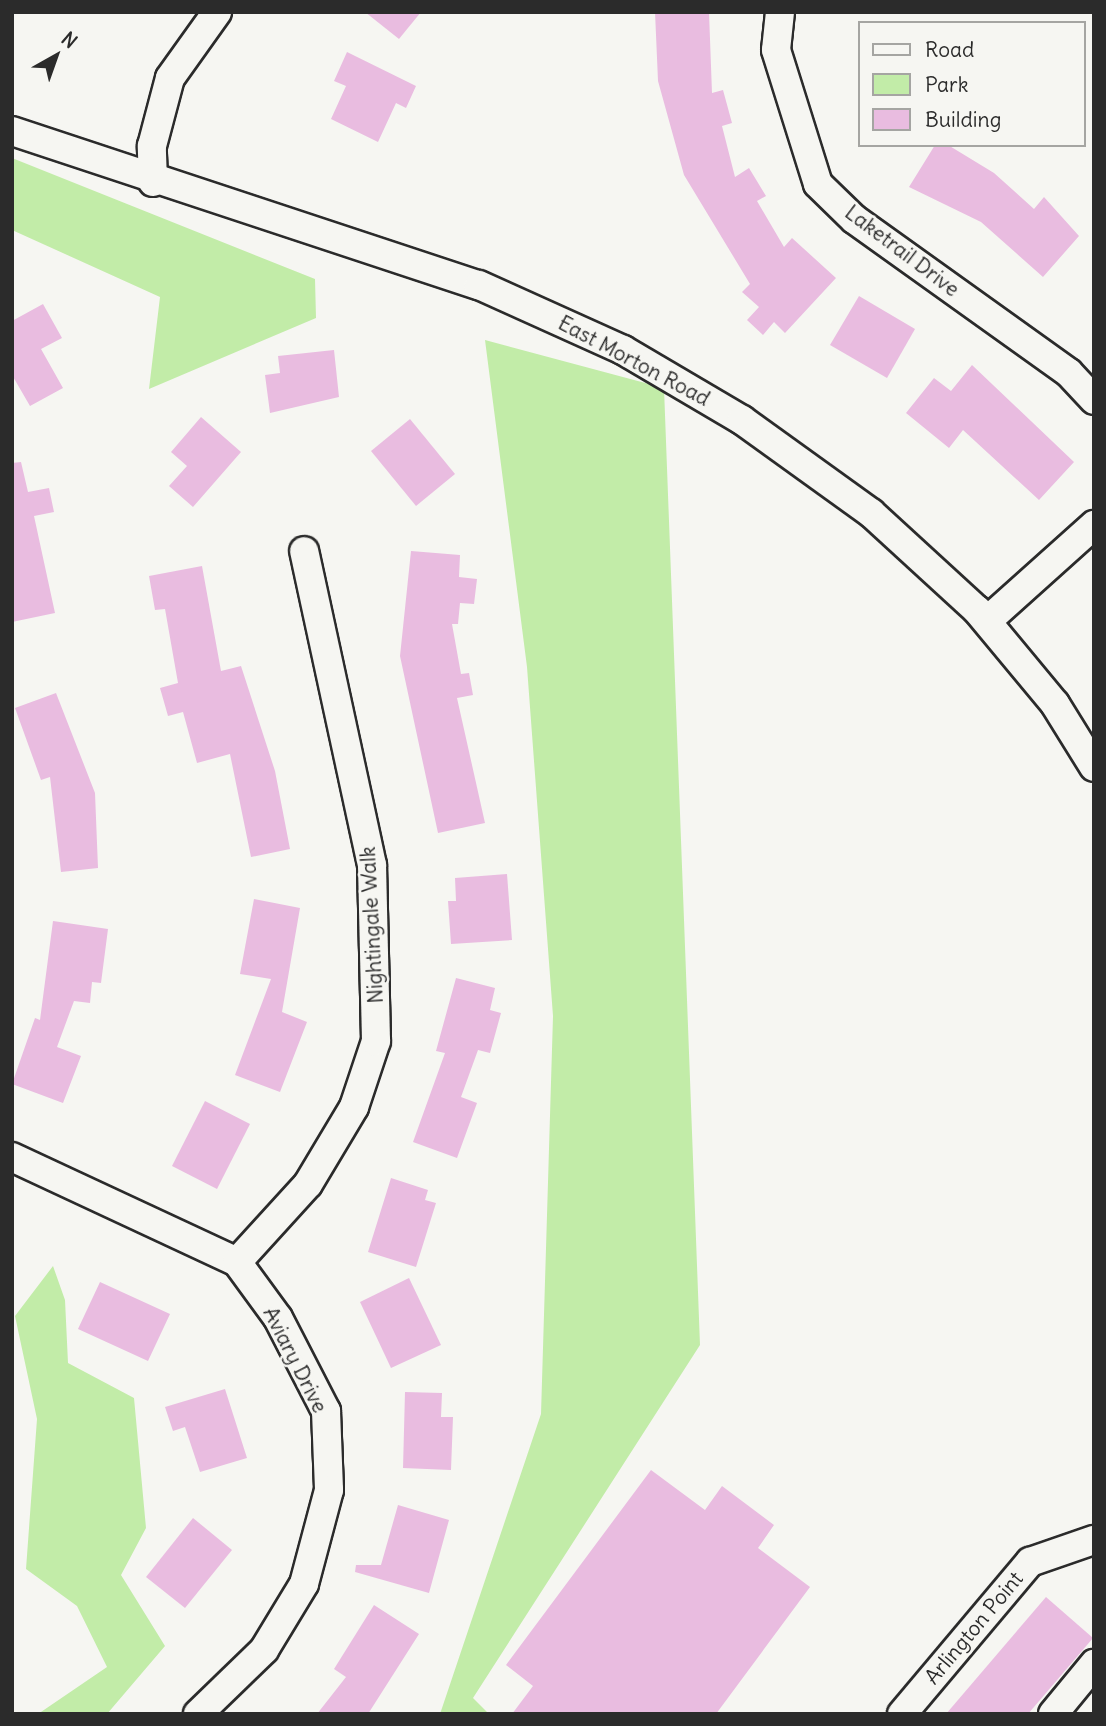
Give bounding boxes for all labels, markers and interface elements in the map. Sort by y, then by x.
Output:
north arrow [21,21,91,91]
legend [858,21,1085,147]
text: N [57,26,82,53]
text: Road [925,36,974,63]
text: Park [925,71,968,98]
text: Building [925,106,1001,133]
street label: Laketrail Drive [840,200,964,302]
street label: East Morton Road [554,310,714,412]
street label: Nightingale Walk [355,846,389,1004]
street label: Aviary Drive [258,1303,332,1417]
street label: Arlington Point [920,1567,1028,1689]

